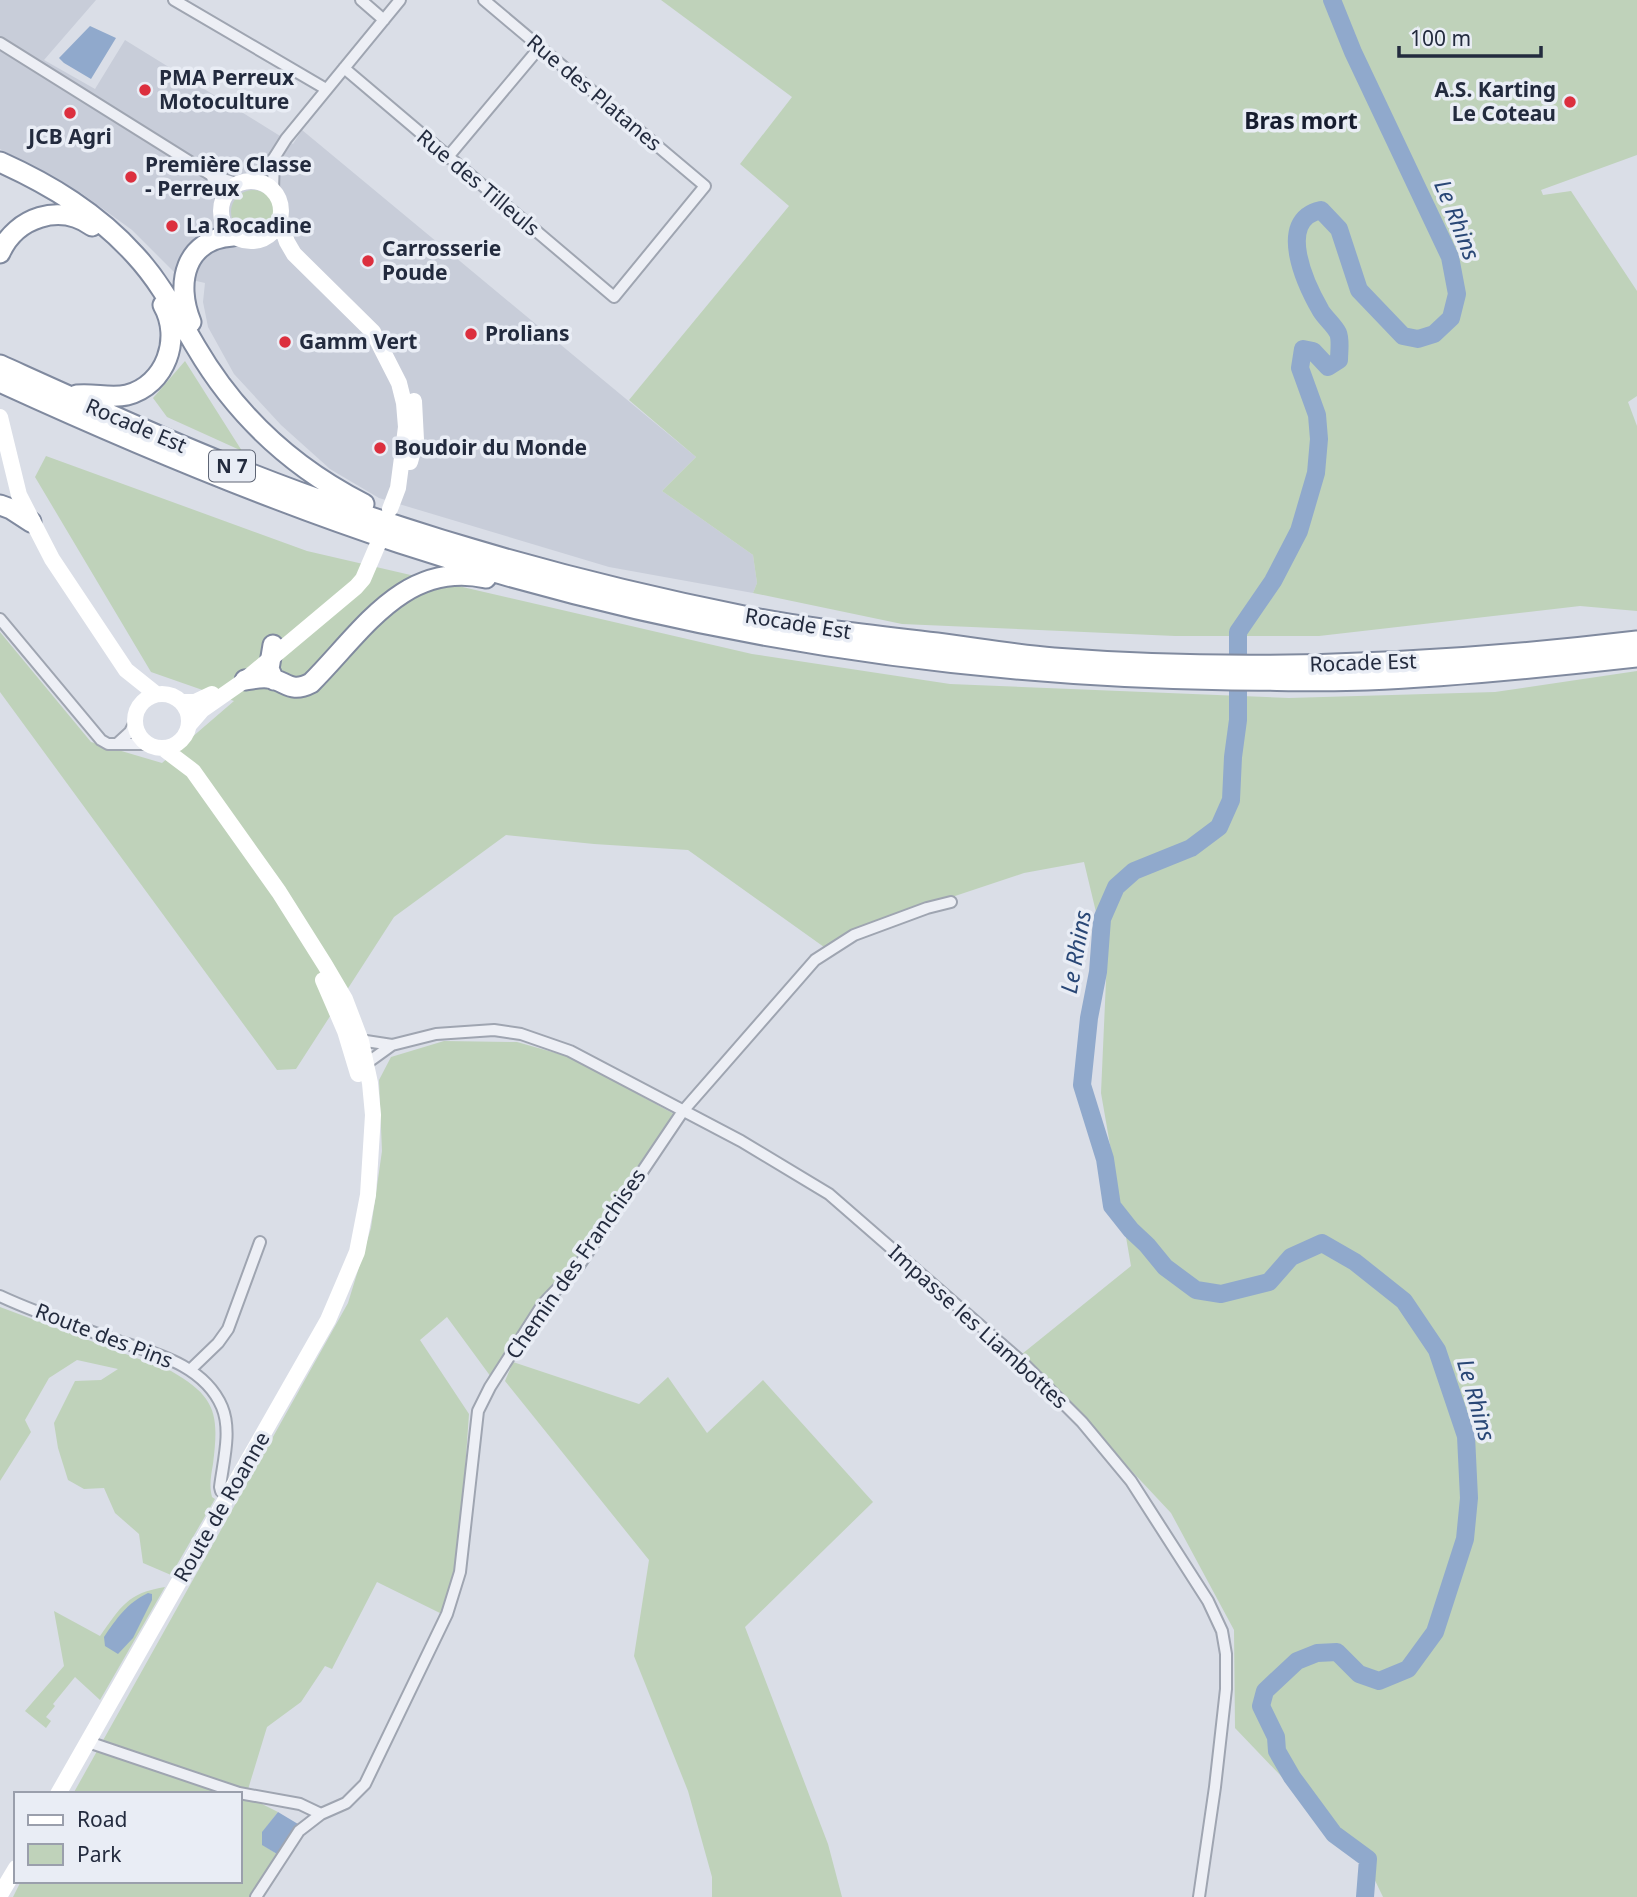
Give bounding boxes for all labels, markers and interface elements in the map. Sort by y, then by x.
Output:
scale bar [1399,14,1541,58]
text: 100 m [1410,24,1471,52]
street label: Rue des Platanes [521,28,668,157]
place label: PMA Perreux Motoculture [159,63,295,115]
place label: A.S. Karting Le Coteau [1434,75,1556,127]
marker: PMA Perreux Motoculture [137,82,153,98]
marker: A.S. Karting Le Coteau [1562,94,1578,110]
district label: Bras mort [1244,104,1358,136]
marker: JCB Agri [62,105,78,121]
place label: JCB Agri [26,122,112,150]
street label: Rue des Tilleuls [411,123,546,242]
place label: Première Classe - Perreux [145,150,312,202]
marker: Première Classe - Perreux [123,169,139,185]
water label: Le Rhins [1427,175,1489,265]
place label: La Rocadine [186,211,312,239]
marker: La Rocadine [164,218,180,234]
place label: Carrosserie Poude [382,234,501,286]
marker: Carrosserie Poude [360,253,376,269]
place label: Prolians [485,319,569,347]
marker: Prolians [463,326,479,342]
place label: Gamm Vert [299,327,417,355]
marker: Gamm Vert [277,334,293,350]
street label: Rocade Est [82,391,192,459]
place label: Boudoir du Monde [394,433,587,461]
marker: Boudoir du Monde [372,440,388,456]
road number: N 7 [209,450,255,481]
street label: Rocade Est [743,601,854,645]
street label: Rocade Est [1309,646,1417,678]
water label: Le Rhins [1052,908,1098,996]
street label: Chemin des Franchises [499,1163,652,1364]
street label: Impasse les Liambottes [883,1238,1074,1414]
street label: Route des Pins [32,1296,177,1374]
water label: Le Rhins [1450,1355,1504,1445]
street label: Route de Roanne [167,1426,276,1587]
legend [14,1792,242,1883]
text: Road [77,1805,127,1833]
text: Park [77,1840,122,1868]

